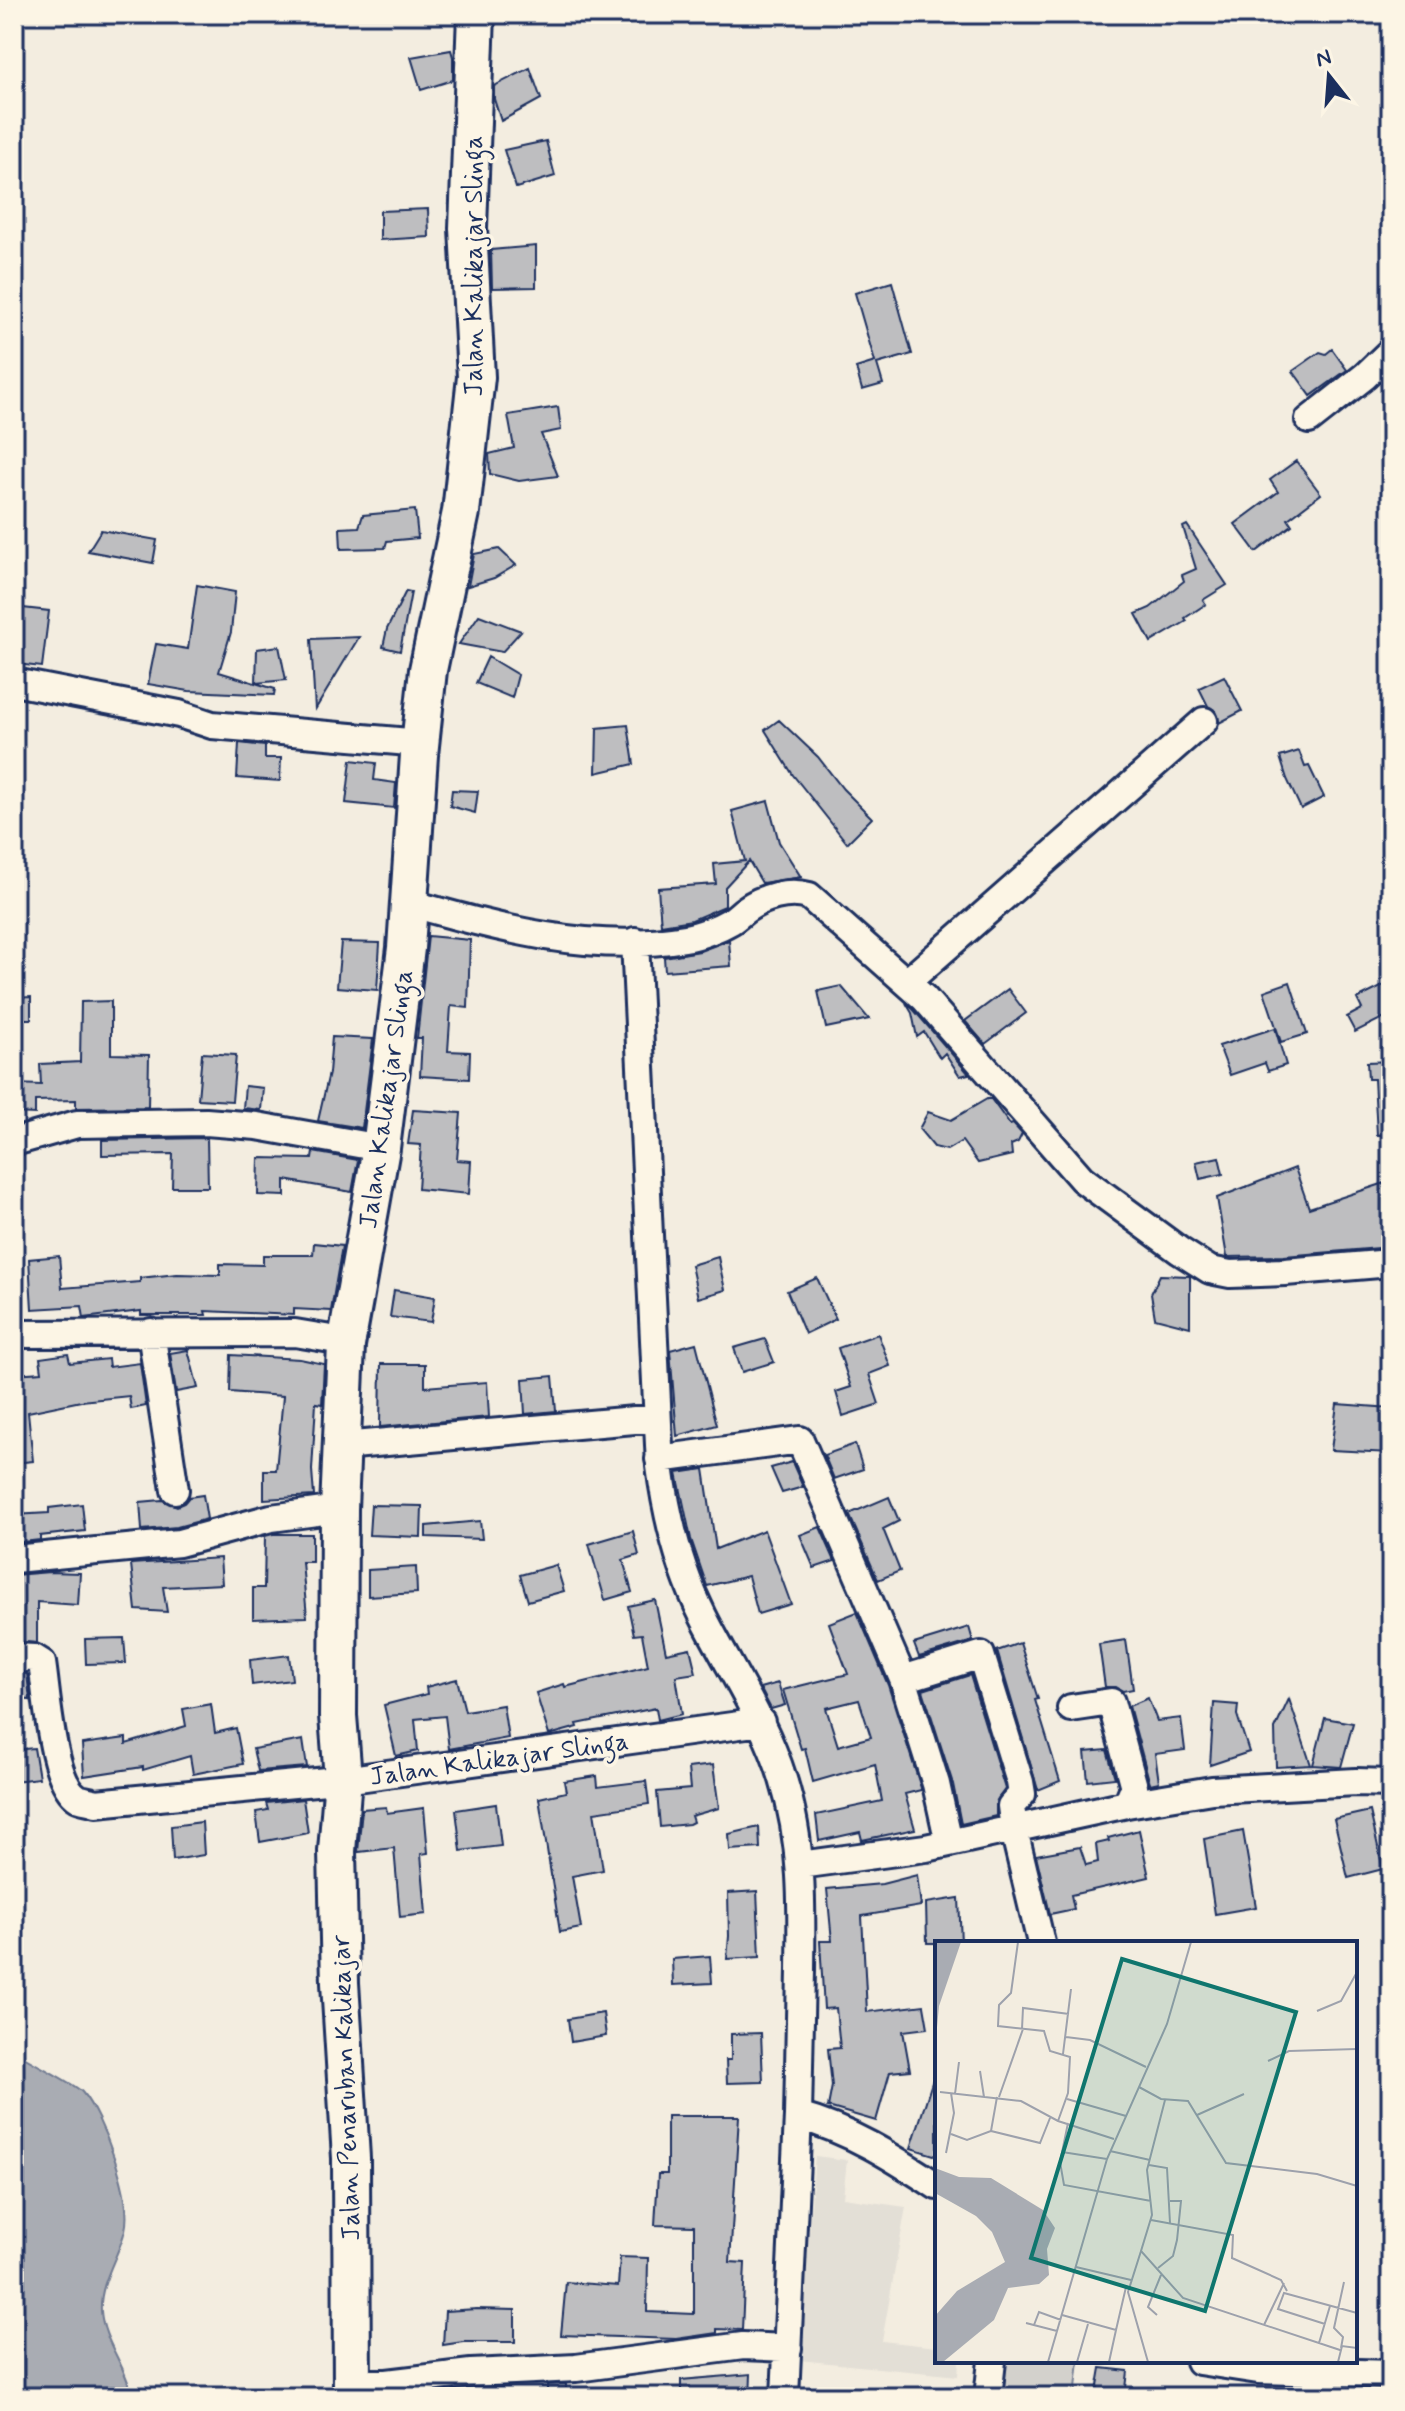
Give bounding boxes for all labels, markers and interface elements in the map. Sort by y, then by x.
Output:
north arrow [1289,36,1369,116]
text: N [1313,43,1335,74]
street label: Jalan Kalikajar Slinga [458,136,495,396]
street label: Jalan Kalikajar Slinga [352,968,425,1231]
street label: Jalan Kalikajar Slinga [368,1725,631,1798]
street label: Jalan Penaruban Kalikajar [325,1934,369,2241]
inset map [935,1941,1357,2363]

